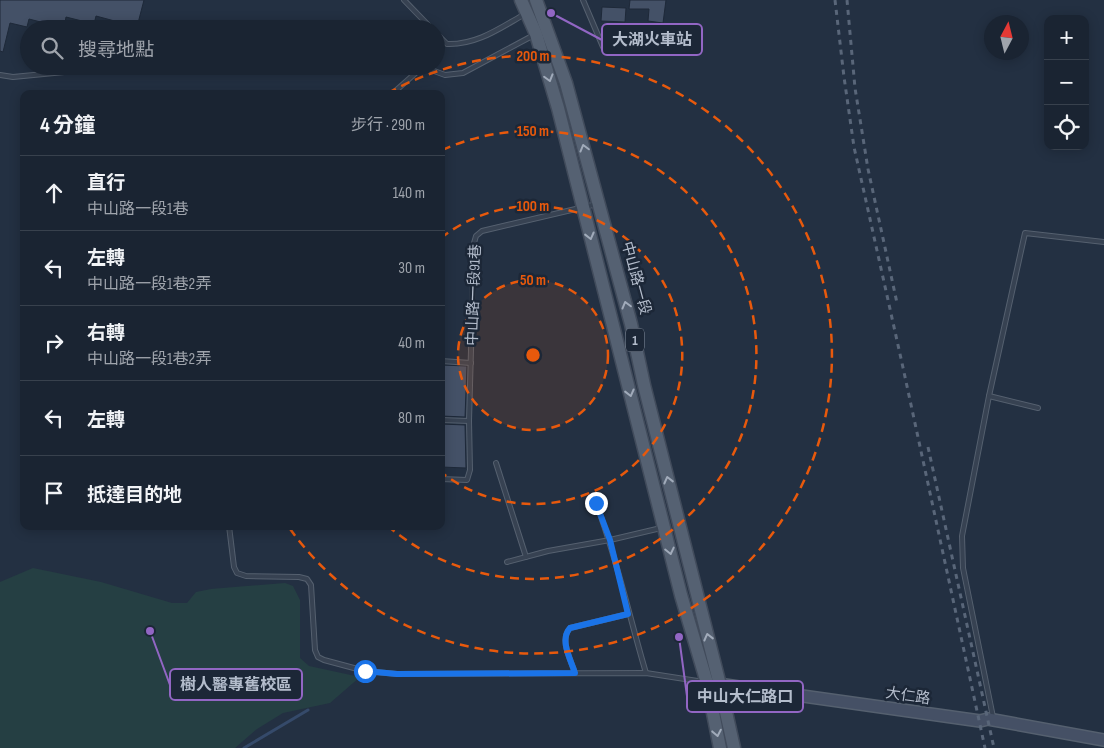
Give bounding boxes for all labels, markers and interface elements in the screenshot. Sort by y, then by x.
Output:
north arrow [984,15,1029,60]
map controls [1044,15,1089,150]
button: + [1044,15,1089,60]
search box [20,20,445,75]
callout: 大湖火車站 [602,24,702,55]
text: 大湖火車站 [612,31,692,50]
icon: search [38,34,66,62]
text: 搜尋地點 [78,39,154,62]
text: 200 m [516,47,550,66]
button: − [1044,60,1089,105]
one-way arrow [544,74,554,82]
button: locate [1044,105,1089,150]
text: 4 分鐘 [40,113,95,138]
text: 步行 · 290 m [351,116,425,135]
text: 150 m [517,122,549,141]
one-way arrow [579,143,590,152]
text: 直行 [87,172,125,195]
icon: ahead [40,179,68,207]
text: 140 m [393,184,425,203]
text: 100 m [517,197,549,216]
text: 中山路一段1巷 [87,200,189,219]
one-way arrow [584,231,595,240]
street label: 中山路一段 [617,239,655,317]
street label: 中山路一段91巷 [463,244,485,346]
text: 左轉 [87,247,125,270]
icon: left [40,254,68,282]
text: 30 m [398,259,425,278]
text: 50 m [520,271,546,290]
text: 中山路一段1巷2弄 [87,275,211,294]
one-way arrow [621,300,632,309]
text: 右轉 [87,322,125,345]
road number: 1 [626,328,644,352]
icon: right [40,329,68,357]
text: 40 m [398,334,425,353]
centre of rings [524,346,542,364]
text: 中山路一段1巷2弄 [87,350,211,369]
one-way arrow [624,389,635,398]
icon: left [40,404,68,432]
text: 左轉 [87,409,125,432]
text: 80 m [398,409,425,428]
one-way arrow [663,475,674,484]
icon: arrive [40,479,68,507]
text: 抵達目的地 [87,484,182,507]
route end [585,492,608,515]
one-way arrow [664,546,675,555]
one-way arrow [703,633,714,642]
route start [354,660,377,683]
callout: 樹人醫專舊校區 [170,669,302,700]
text: 樹人醫專舊校區 [180,675,292,695]
callout: 中山大仁路口 [687,681,803,712]
street label: 大仁路 [884,683,932,709]
text: 中山大仁路口 [697,688,793,707]
one-way arrow [711,728,722,737]

